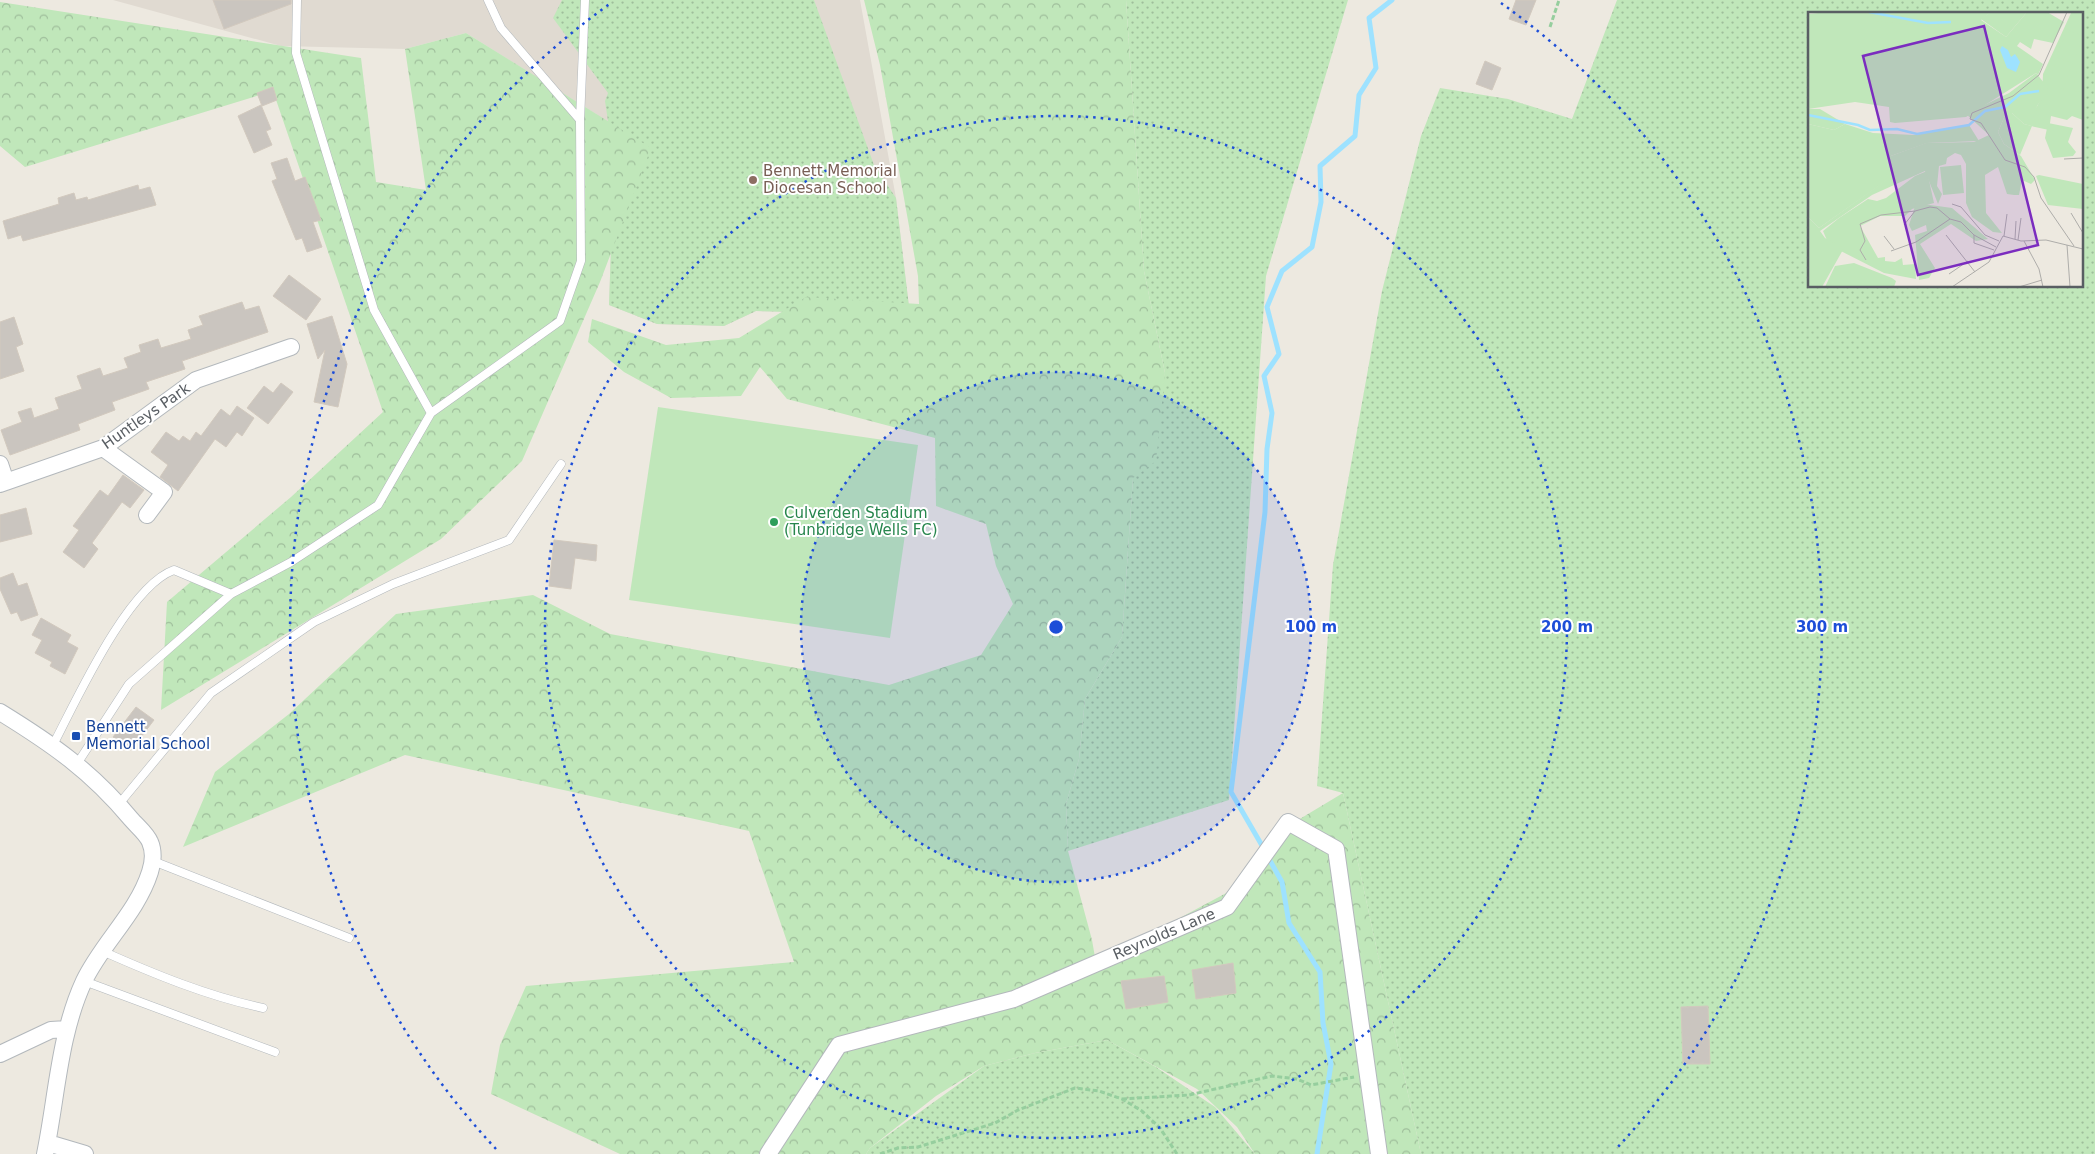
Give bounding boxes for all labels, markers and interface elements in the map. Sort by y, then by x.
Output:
inset map [1808,12,2082,288]
place label: Bennett Memorial Diocesan School [763,162,897,197]
marker: Bennett Memorial Diocesan School [747,174,759,186]
street label: Huntleys Park [98,379,194,453]
place label: Culverden Stadium (Tunbridge Wells FC) [784,504,938,539]
marker: Culverden Stadium (Tunbridge Wells FC) [768,516,780,528]
centre of rings [1047,618,1065,636]
text: 100 m [1285,618,1337,636]
text: 200 m [1541,618,1593,636]
text: 300 m [1796,618,1848,636]
place label: Bennett Memorial School [86,718,210,753]
marker: Bennett Memorial School [70,730,82,742]
street label: Reynolds Lane [1110,904,1218,964]

